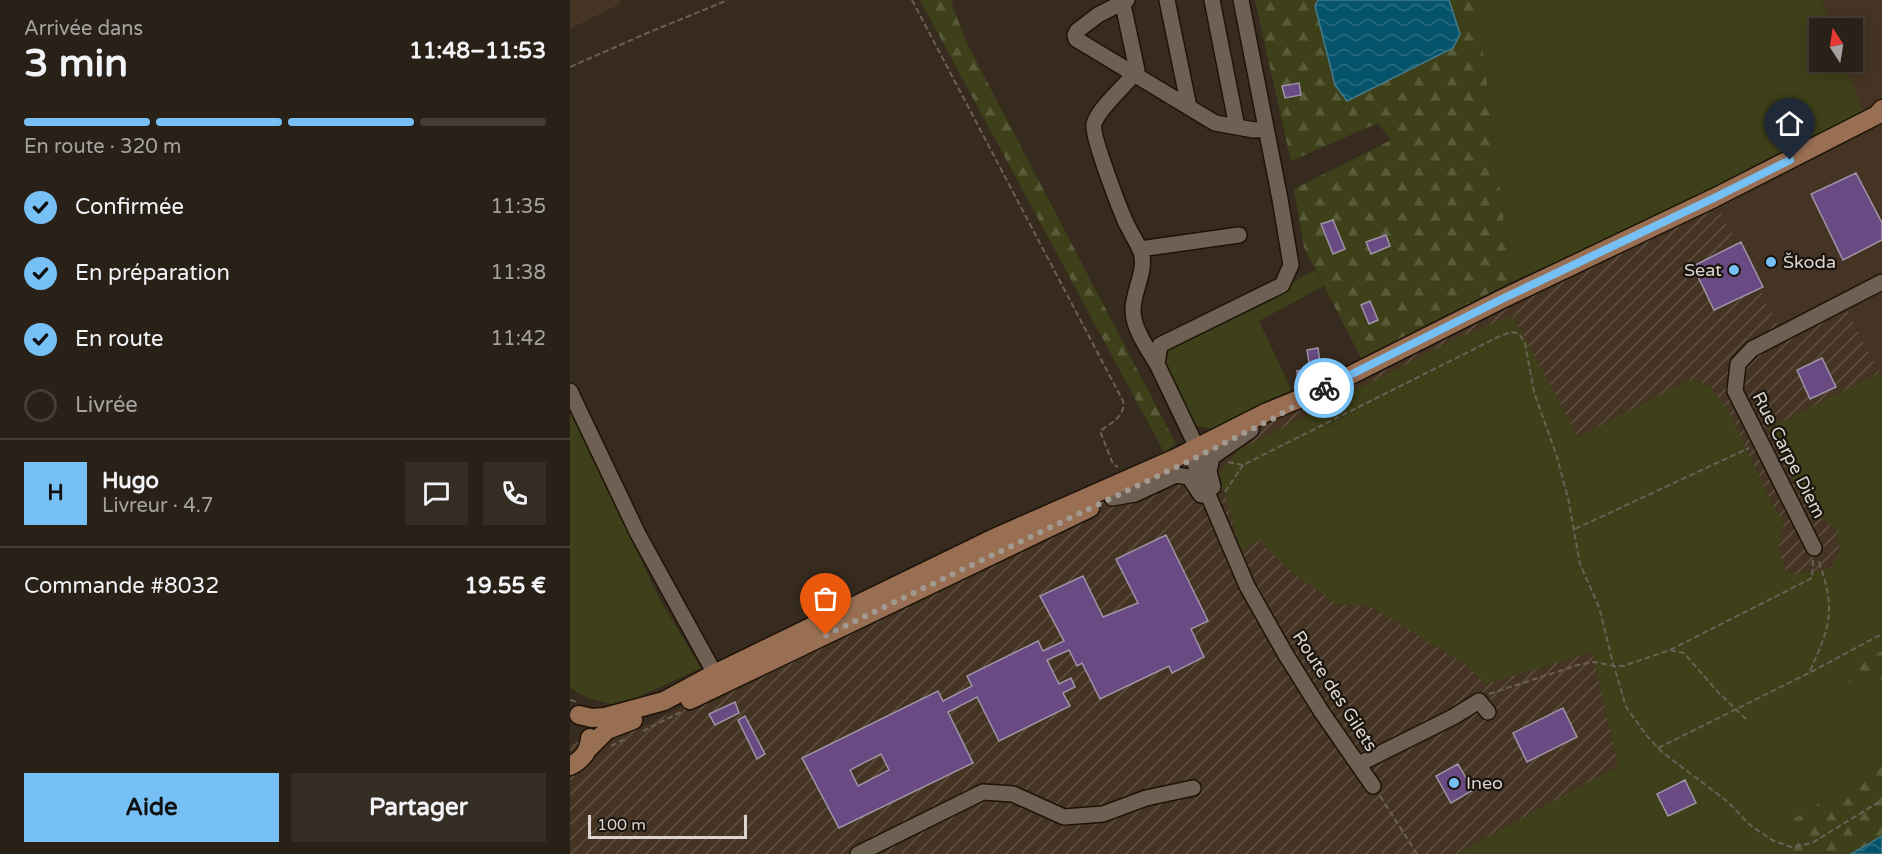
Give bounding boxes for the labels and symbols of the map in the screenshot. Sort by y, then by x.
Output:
north arrow [1809,18,1863,72]
pin [1764,98,1815,160]
place label: Škoda [1783,251,1836,273]
marker: Škoda [1764,255,1778,269]
place label: Seat [1684,259,1722,281]
marker: Seat [1727,263,1741,277]
courier [1294,358,1354,418]
street label: Rue Carpe Diem [1748,388,1830,522]
pin [800,573,851,635]
street label: Route des Gilets [1288,627,1382,755]
place label: Ineo [1466,772,1503,794]
marker: Ineo [1447,776,1461,790]
scale bar [588,812,747,840]

